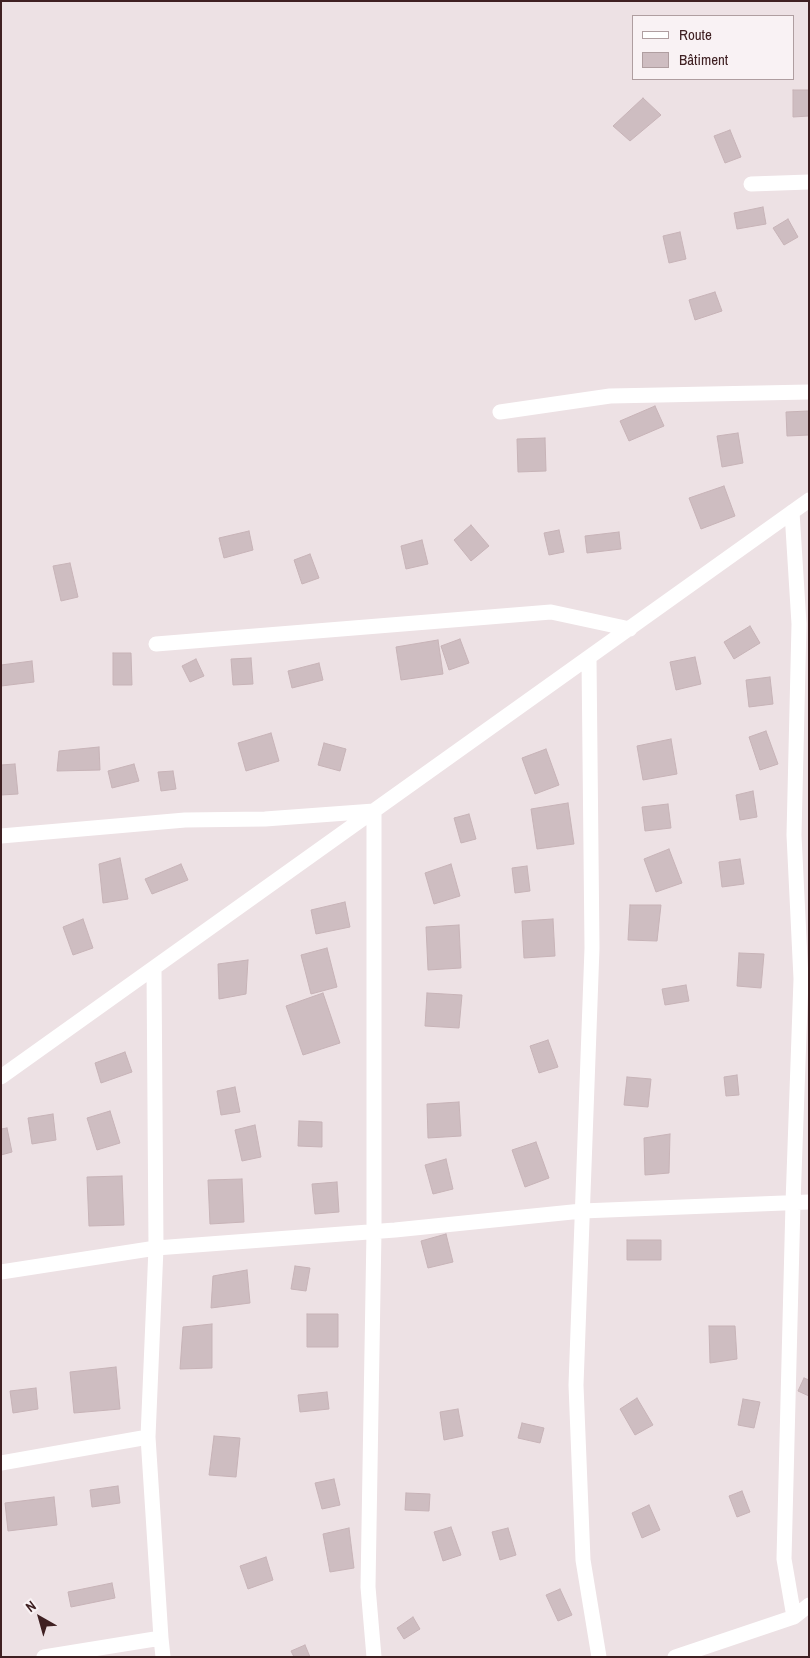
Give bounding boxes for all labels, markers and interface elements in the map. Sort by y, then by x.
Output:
legend [632,15,795,80]
text: Route [679,24,712,45]
text: Bâtiment [679,49,728,70]
north arrow [15,1593,65,1643]
text: N [22,1597,40,1616]

